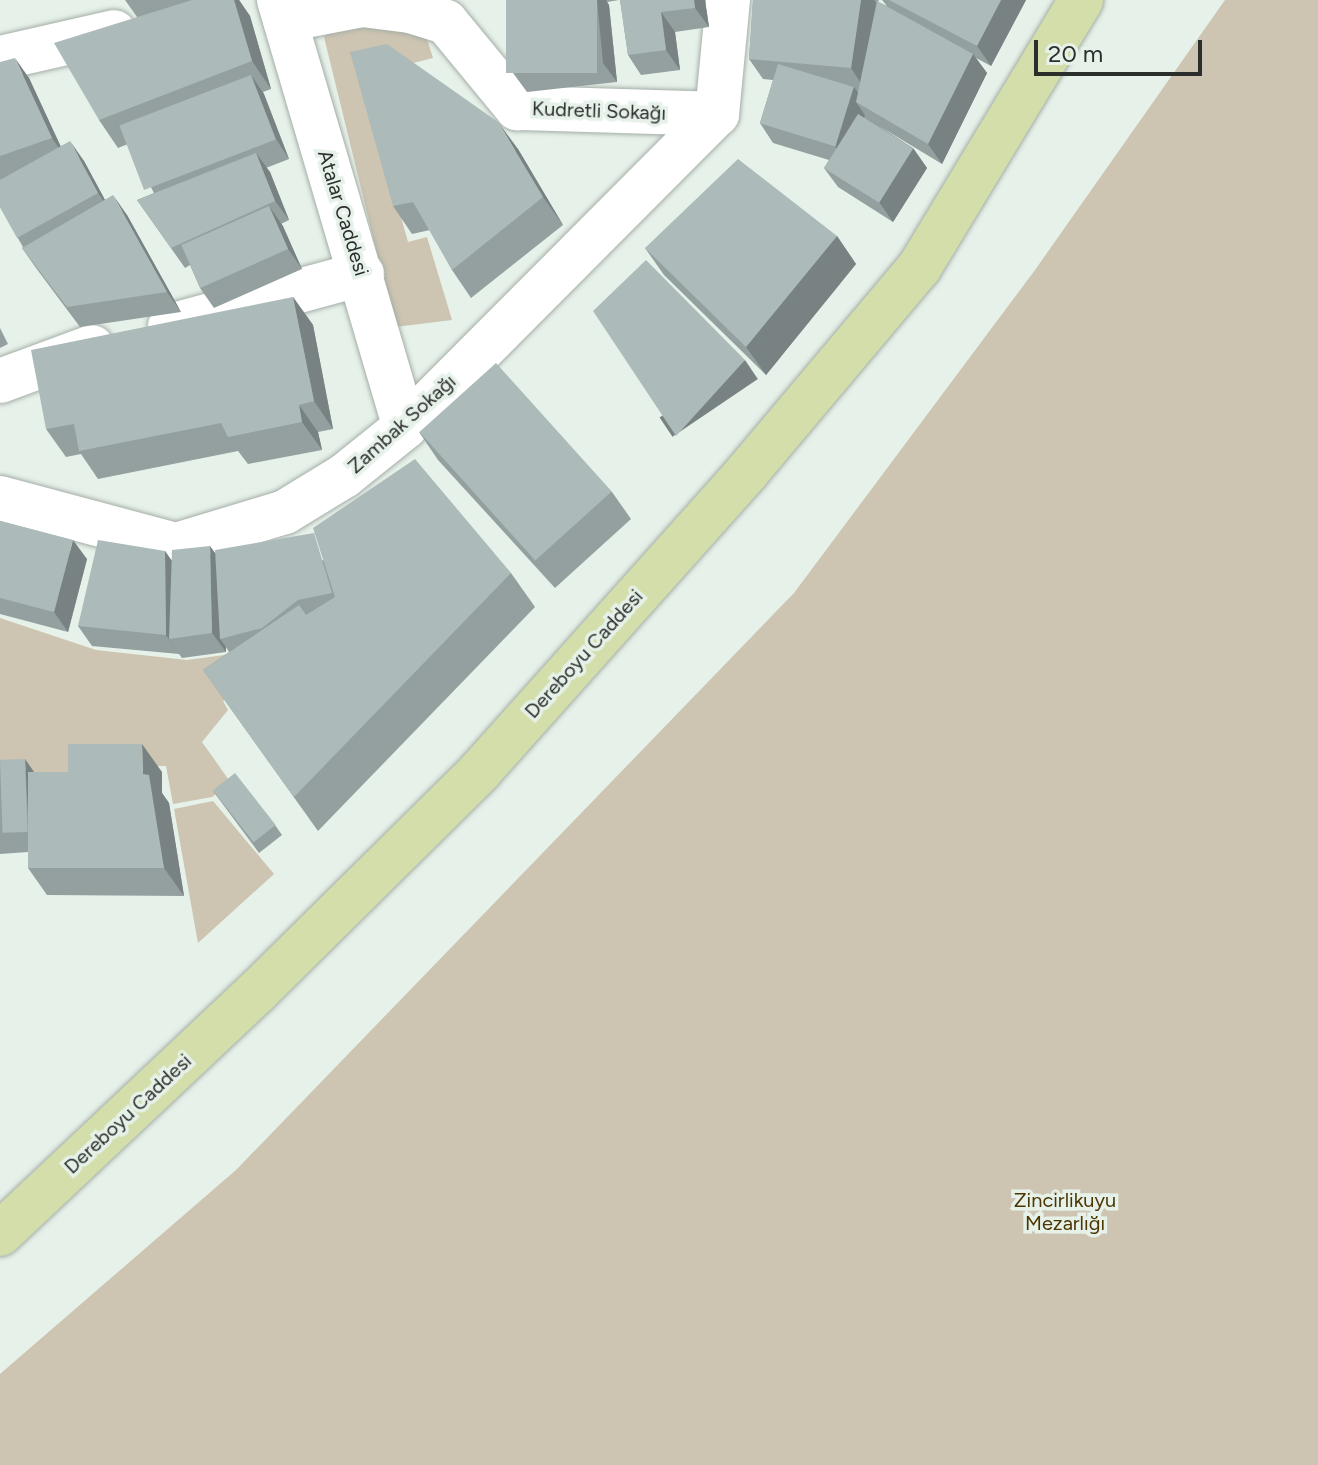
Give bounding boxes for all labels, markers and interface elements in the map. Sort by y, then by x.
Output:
scale bar [1038,24,1206,74]
text: 20 m [1048,39,1103,68]
street label: Kudretli Sokağı [532,97,666,125]
street label: Atalar Caddesi [312,147,374,279]
street label: Zambak Sokağı [343,369,461,479]
street label: Dereboyu Caddesi [520,585,648,723]
street label: Dereboyu Caddesi [59,1049,197,1179]
park label: Zincirlikuyu Mezarlığı [1014,1189,1116,1236]

